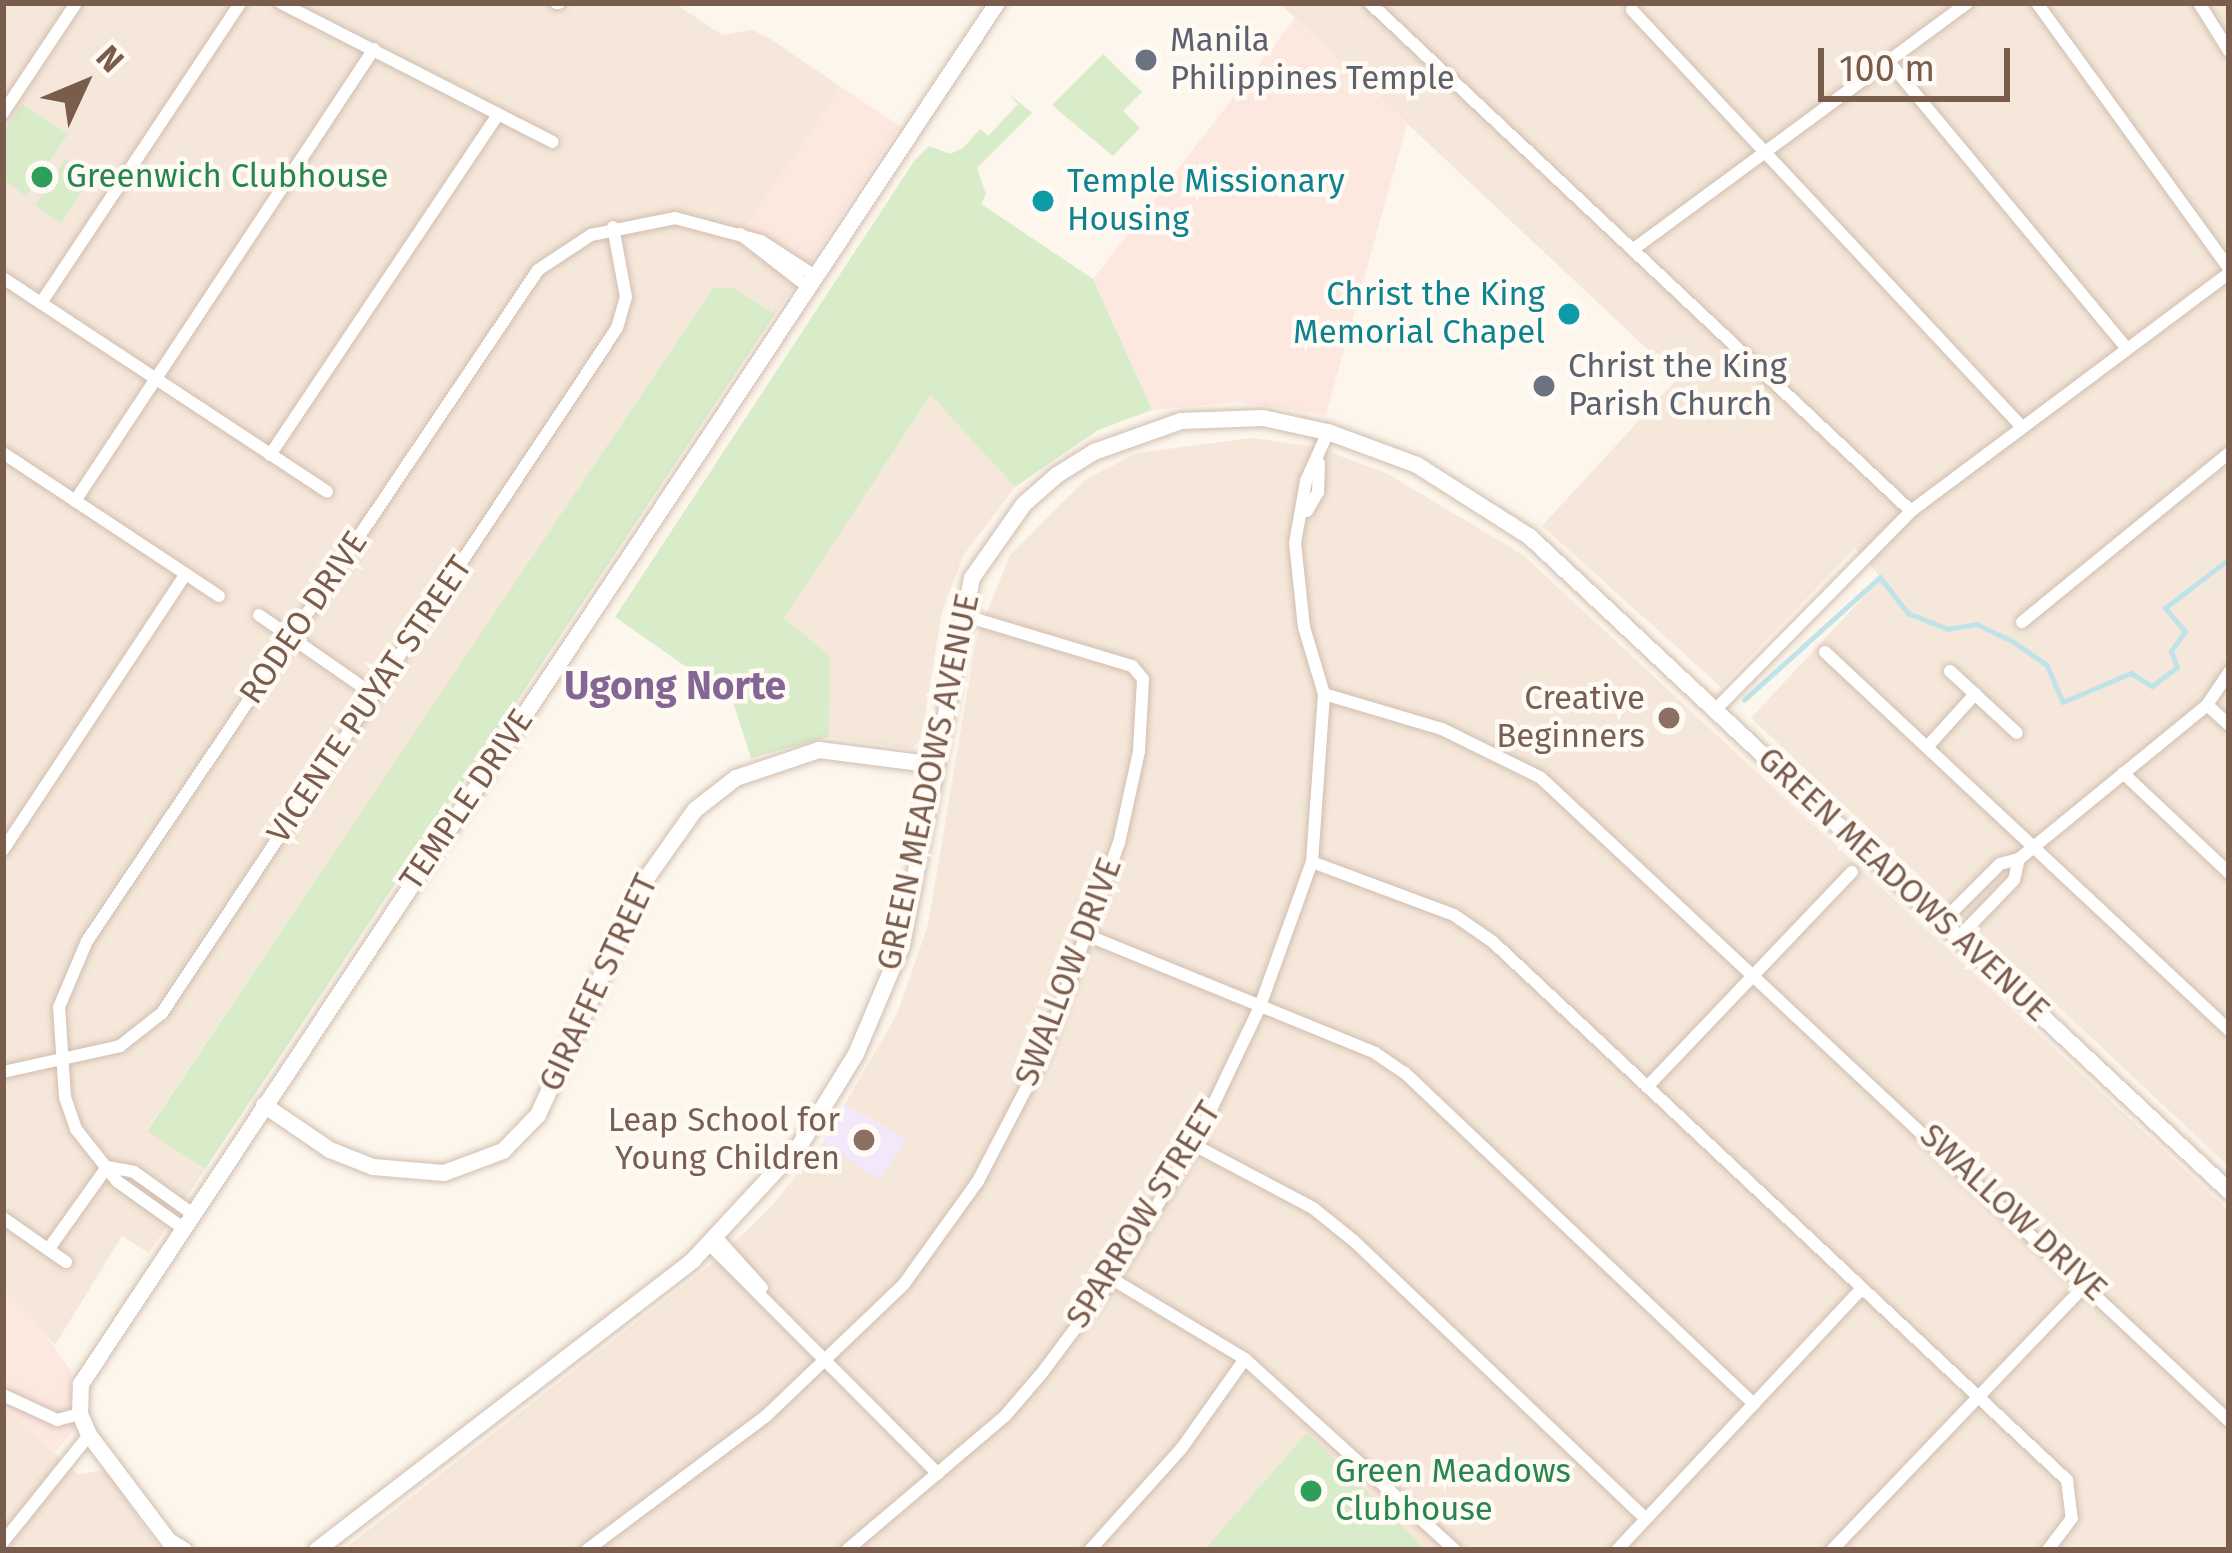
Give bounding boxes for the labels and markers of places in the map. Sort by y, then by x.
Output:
place label: Manila Philippines Temple [1170,21,1455,99]
marker: Manila Philippines Temple [1133,47,1159,73]
place label: Greenwich Clubhouse [66,157,389,197]
place label: Temple Missionary Housing [1067,162,1345,240]
marker: Greenwich Clubhouse [29,164,55,190]
marker: Temple Missionary Housing [1030,188,1056,214]
place label: Christ the King Memorial Chapel [1293,275,1545,353]
marker: Christ the King Memorial Chapel [1556,301,1582,327]
place label: Christ the King Parish Church [1568,347,1787,425]
marker: Christ the King Parish Church [1531,373,1557,399]
place label: Creative Beginners [1496,679,1645,757]
marker: Creative Beginners [1656,705,1682,731]
place label: Leap School for Young Children [608,1101,840,1179]
marker: Leap School for Young Children [851,1127,877,1153]
place label: Green Meadows Clubhouse [1335,1452,1571,1530]
marker: Green Meadows Clubhouse [1298,1478,1324,1504]

